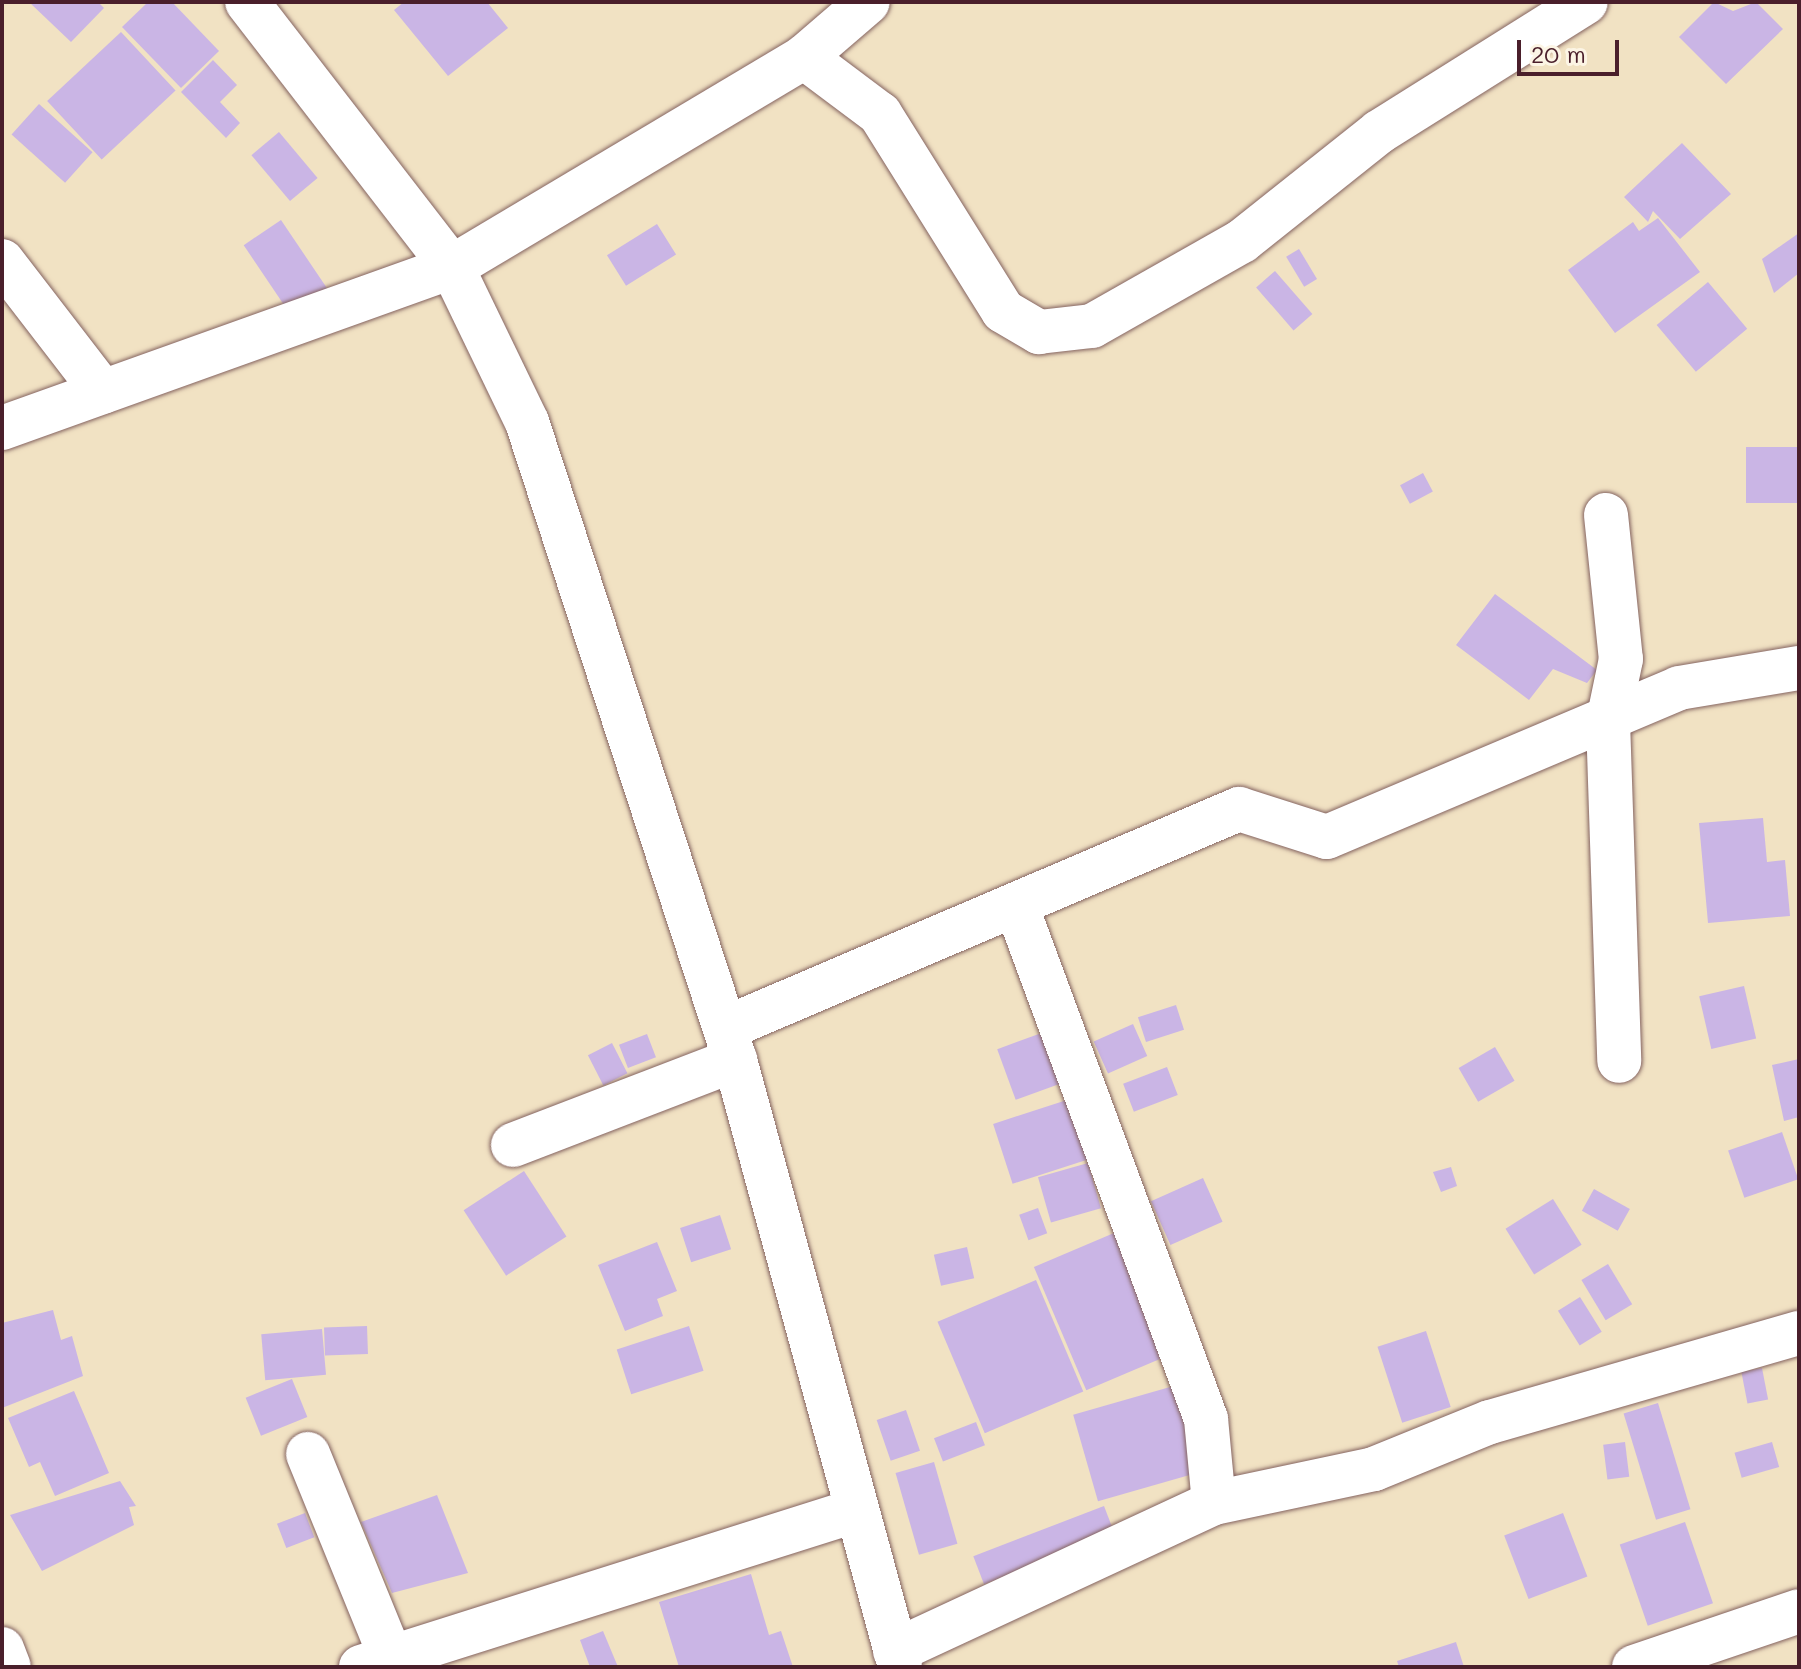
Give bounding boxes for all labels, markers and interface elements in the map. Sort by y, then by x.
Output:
scale bar [1521,24,1623,74]
text: 20 m [1531,38,1586,69]

